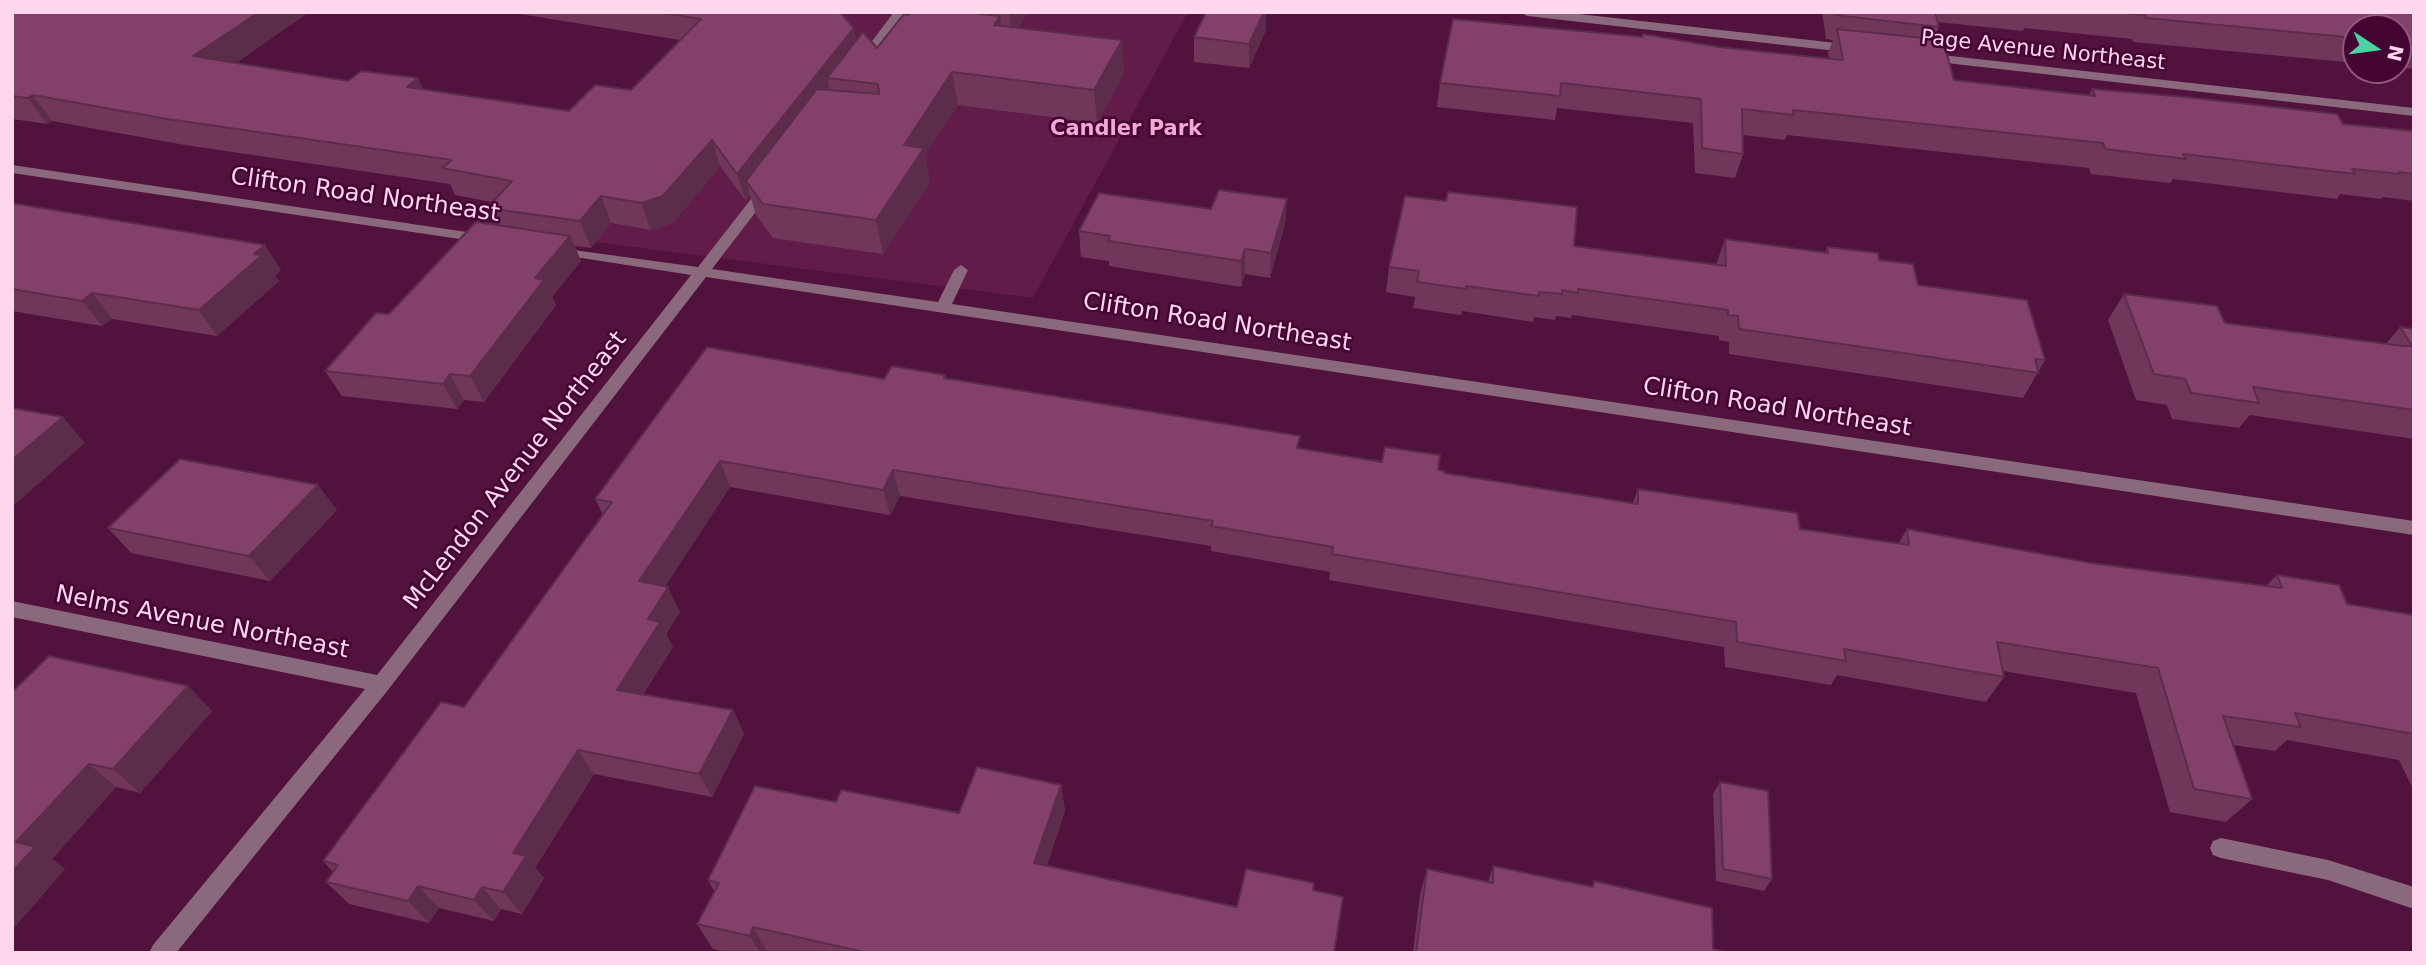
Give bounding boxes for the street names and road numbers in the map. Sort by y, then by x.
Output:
street label: Page Avenue Northeast [1919,26,2167,76]
street label: Clifton Road Northeast [229,163,501,229]
street label: Clifton Road Northeast [1081,288,1353,358]
street label: McLendon Avenue Northeast [398,326,634,616]
street label: Clifton Road Northeast [1641,373,1913,443]
street label: Nelms Avenue Northeast [53,580,351,666]

